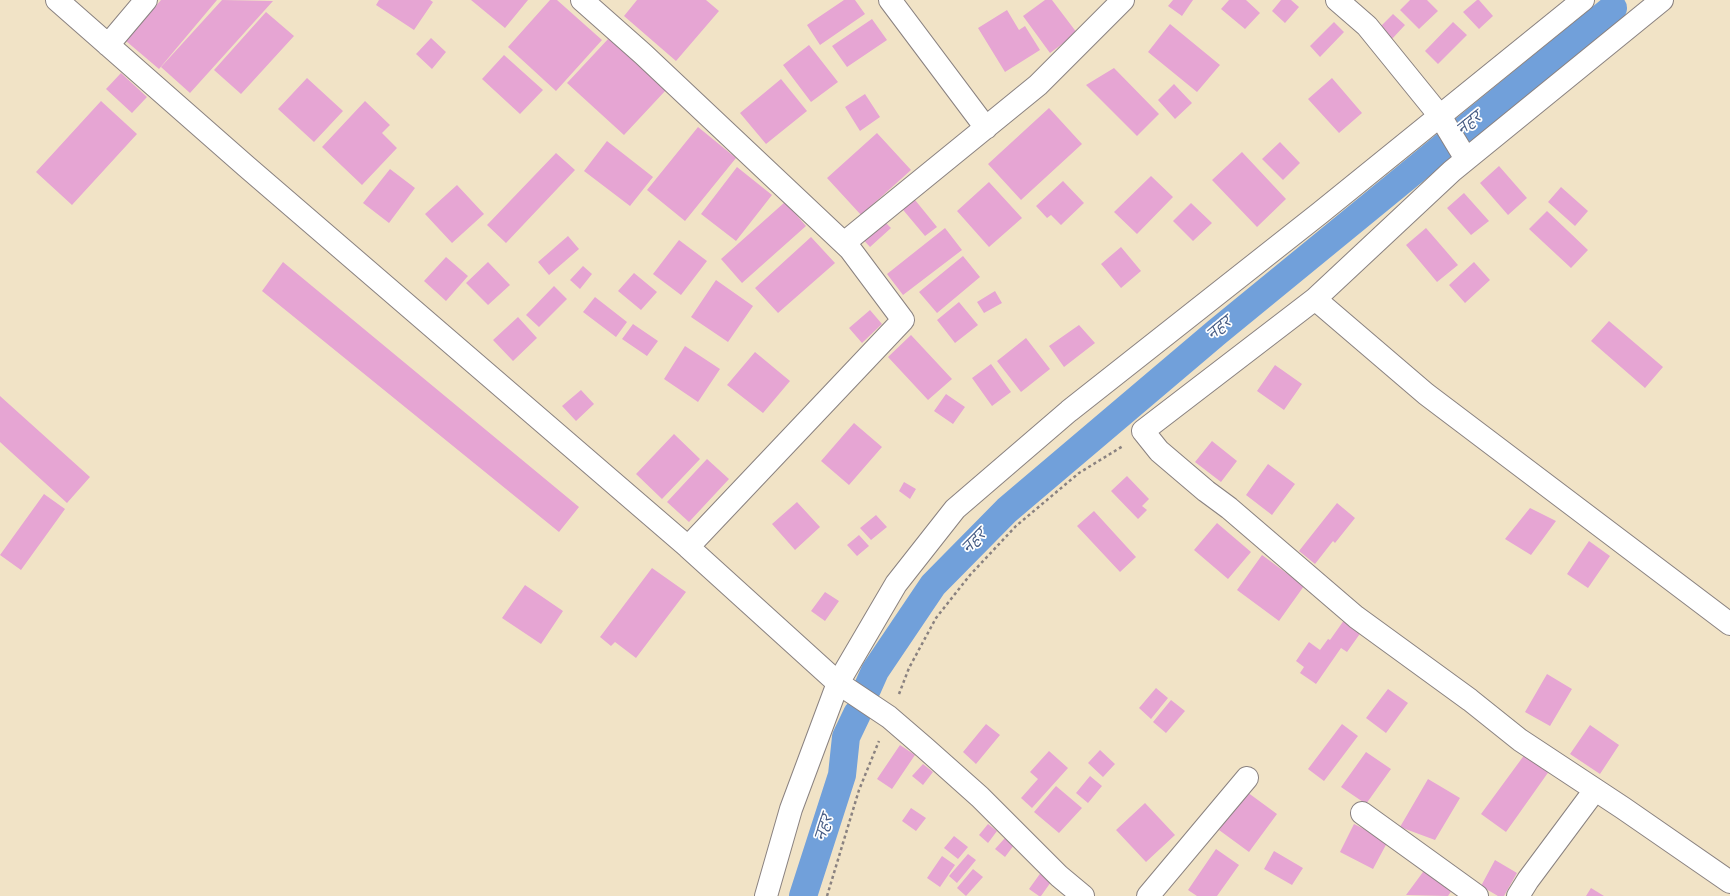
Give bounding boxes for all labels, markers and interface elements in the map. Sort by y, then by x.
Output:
water label: नहर [1455,109,1485,139]
water label: नहर [1205,314,1235,344]
water label: नहर [960,527,990,557]
water label: नहर [813,813,837,843]

